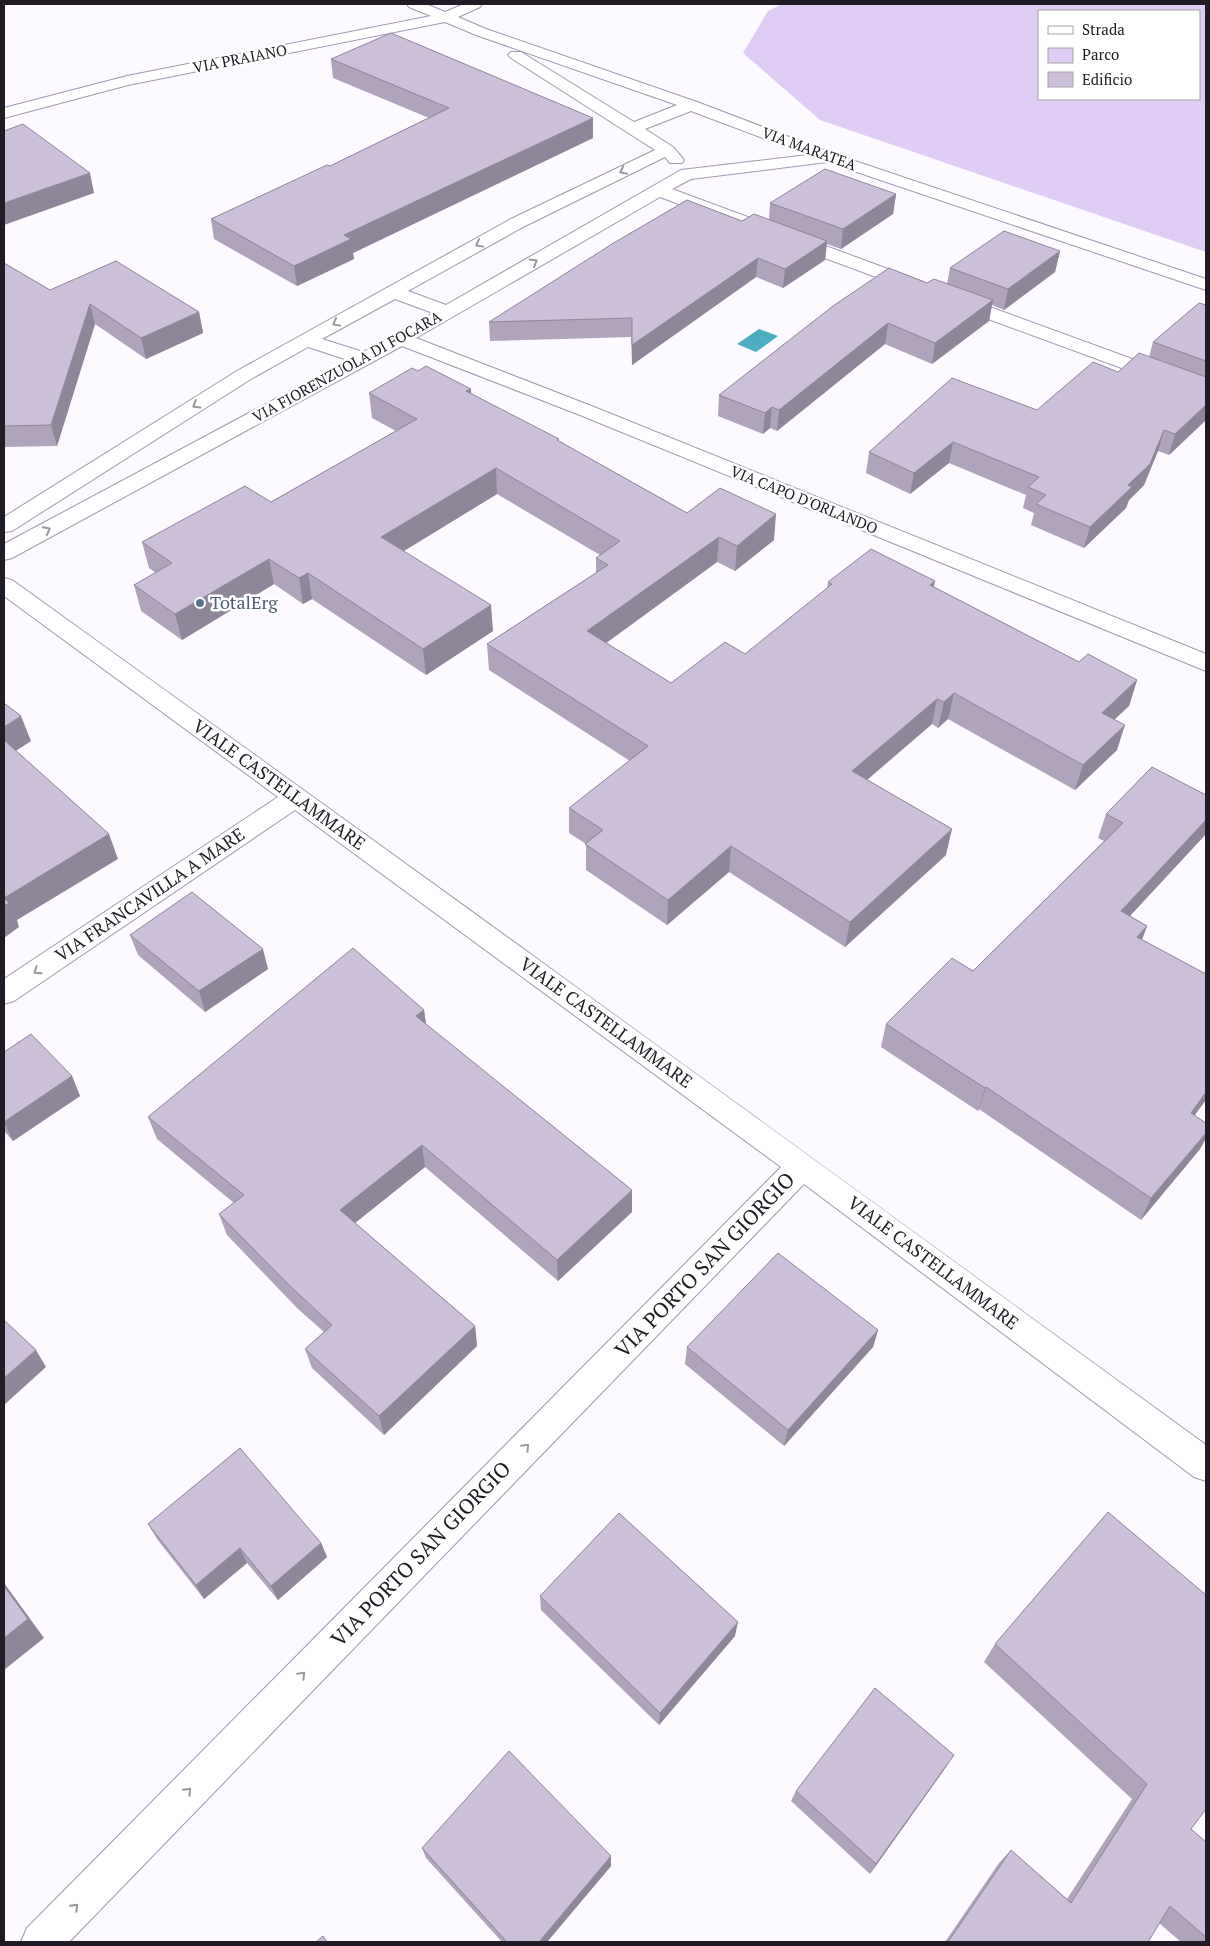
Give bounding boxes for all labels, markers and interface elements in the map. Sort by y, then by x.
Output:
legend [1038,10,1200,100]
text: Strada [1082,19,1125,39]
street label: VIA PRAIANO [191,39,289,77]
text: Parco [1082,44,1119,64]
text: Edificio [1082,69,1132,89]
street label: VIA MARATEA [759,122,860,175]
one-way arrow [619,165,628,175]
one-way arrow [475,238,484,248]
one-way arrow [529,258,538,268]
street label: VIA FIORENZUOLA DI FOCARA [248,305,445,427]
one-way arrow [333,317,342,327]
one-way arrow [192,398,201,408]
street label: VIA CAPO D'ORLANDO [728,460,881,538]
one-way arrow [41,526,50,536]
place label: TotalErg [210,590,278,614]
marker: TotalErg [194,597,206,609]
street label: VIALE CASTELLAMMARE [188,713,371,855]
street label: VIA FRANCAVILLA A MARE [50,822,249,967]
street label: VIALE CASTELLAMMARE [515,951,698,1093]
one-way arrow [34,965,43,974]
street label: VIA PORTO SAN GIORGIO [608,1166,800,1363]
street label: VIALE CASTELLAMMARE [843,1190,1024,1334]
one-way arrow [520,1444,529,1453]
street label: VIA PORTO SAN GIORGIO [324,1455,516,1652]
one-way arrow [296,1672,305,1681]
one-way arrow [183,1788,192,1797]
one-way arrow [69,1904,78,1913]

